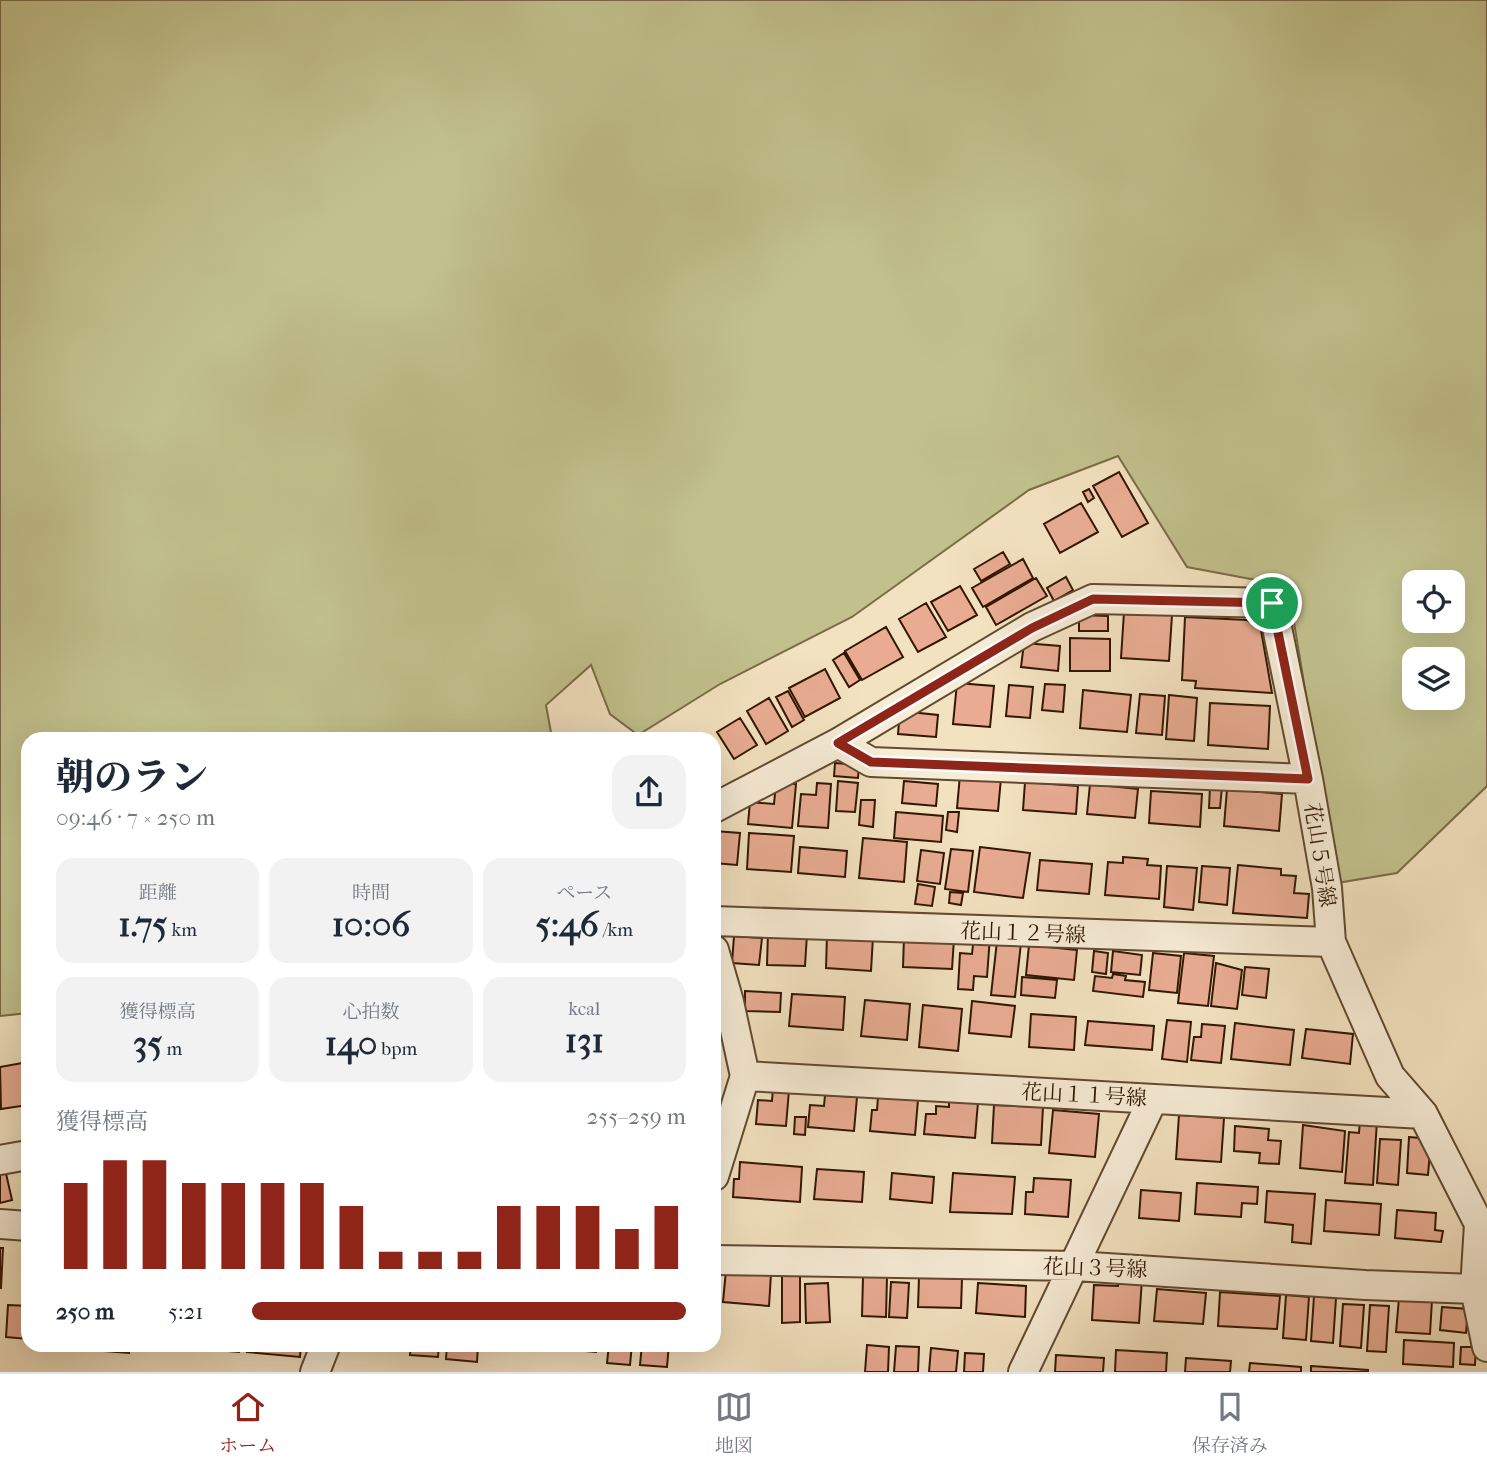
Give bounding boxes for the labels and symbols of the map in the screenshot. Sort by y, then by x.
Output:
pin [1242,573,1302,633]
street label: 花山５号線 [1300,801,1340,909]
street label: 花山１２号線 [960,919,1086,947]
street label: 花山１１号線 [1020,1080,1148,1110]
street label: 花山３号線 [1042,1254,1148,1282]

